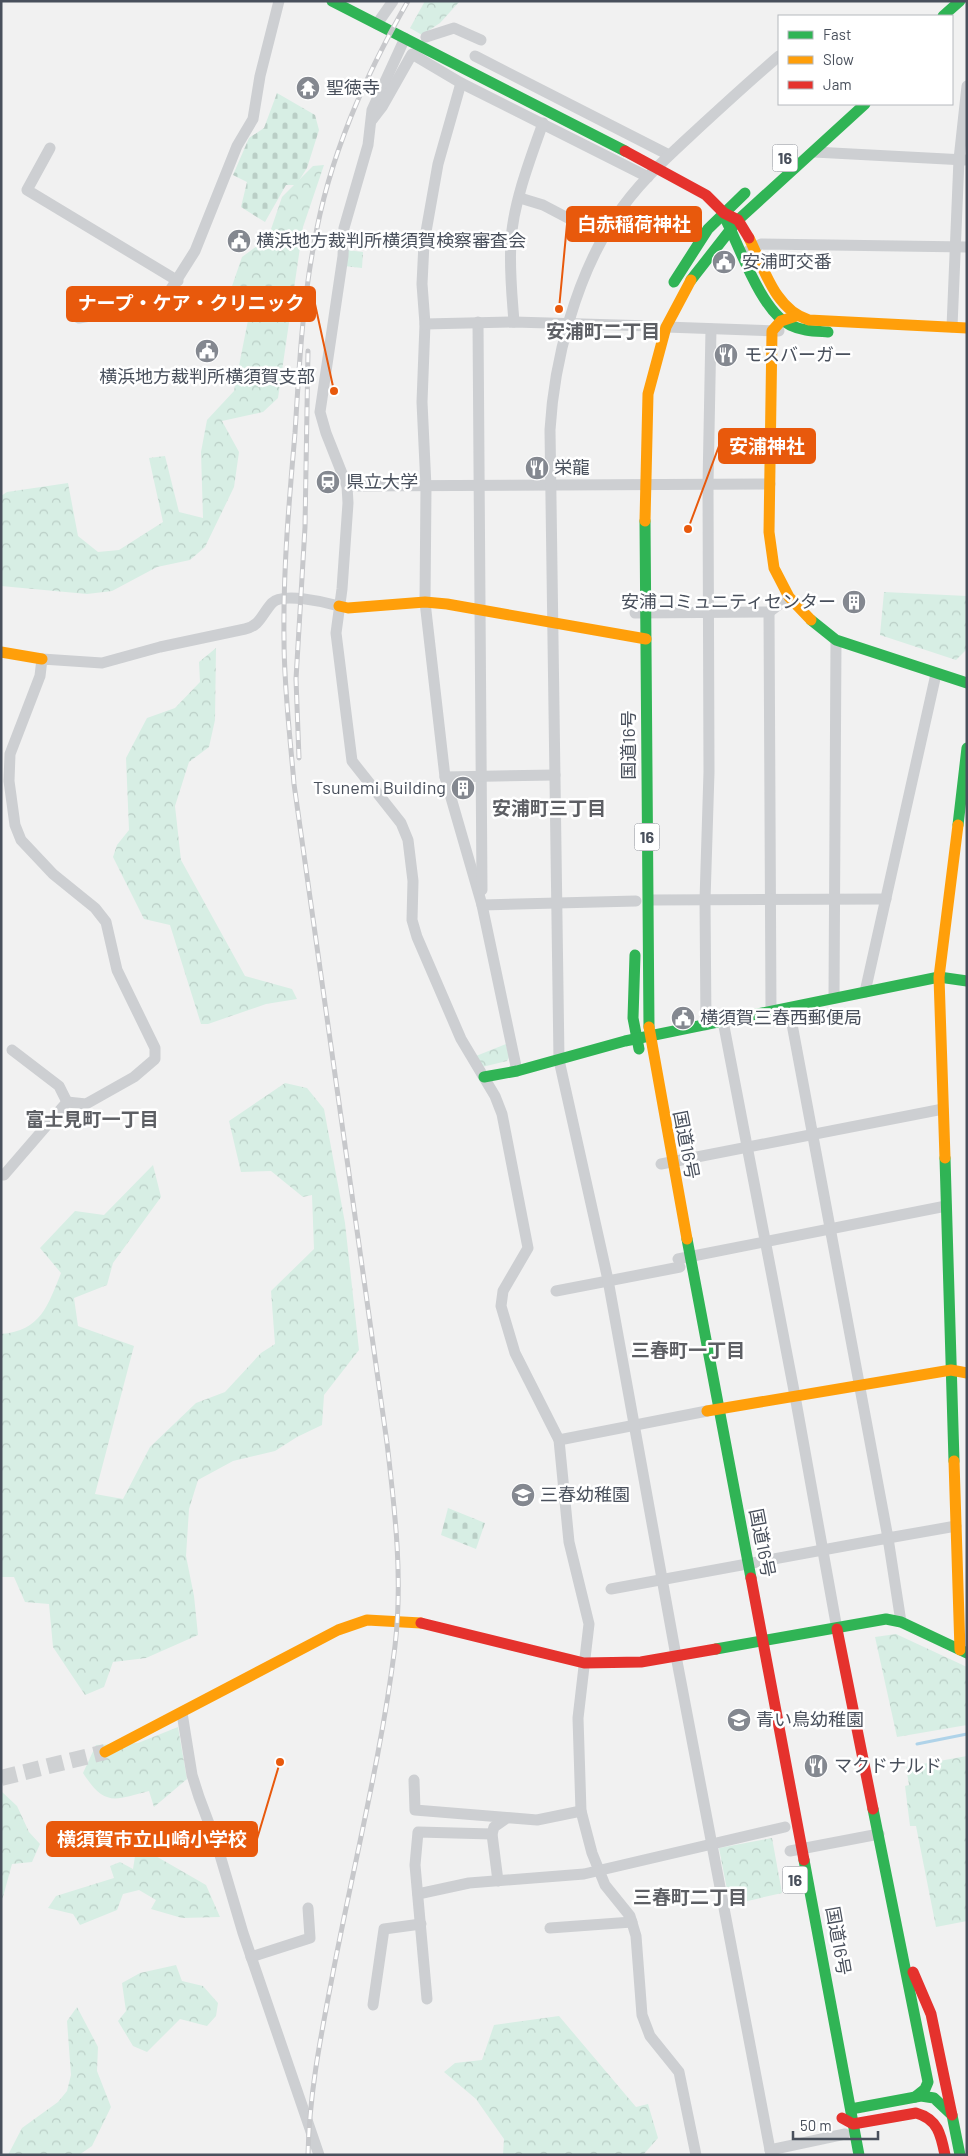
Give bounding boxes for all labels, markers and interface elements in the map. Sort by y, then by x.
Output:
legend [778,15,953,105]
text: Fast [823,25,851,43]
text: Slow [823,50,854,68]
temple icon: 聖徳寺 [295,75,321,101]
text: Jam [823,75,852,93]
place label: 聖徳寺 [326,76,380,98]
road number: 16 [772,144,798,172]
callout: 白赤稲荷神社 [567,207,701,241]
text: 白赤稲荷神社 [577,212,691,235]
public building icon: 横浜地方裁判所横須賀検察審査会 [226,228,252,254]
place label: 横浜地方裁判所横須賀検察審査会 [256,229,526,251]
public building icon: 安浦町交番 [711,249,737,275]
place label: 安浦町交番 [742,250,832,272]
callout: ナープ・ケア・クリニック [67,287,315,321]
text: ナープ・ケア・クリニック [78,291,304,314]
district label: 安浦町二丁目 [546,319,660,342]
public building icon: 横浜地方裁判所横須賀支部 [194,338,220,364]
restaurant icon: モスバーガー [713,342,739,368]
place label: モスバーガー [744,343,852,365]
place label: 横浜地方裁判所横須賀支部 [99,365,315,387]
callout: 安浦神社 [719,429,815,463]
text: 安浦神社 [729,434,805,457]
restaurant icon: 栄龍 [524,455,550,481]
place label: 栄龍 [554,456,590,478]
station icon: 県立大学 [315,469,341,495]
place label: 県立大学 [346,470,418,492]
building icon: 安浦コミュニティセンター [841,589,867,615]
place label: 安浦コミュニティセンター [621,590,836,612]
street label: 国道16号 [617,710,639,780]
building icon: Tsunemi Building [450,775,476,801]
place label: Tsunemi Building [313,776,446,798]
district label: 安浦町三丁目 [492,796,606,819]
road number: 16 [634,824,660,850]
public building icon: 横須賀三春西郵便局 [670,1005,696,1031]
place label: 横須賀三春西郵便局 [700,1006,862,1028]
district label: 富士見町一丁目 [25,1107,159,1130]
street label: 国道16号 [670,1109,704,1181]
district label: 三春町一丁目 [631,1338,745,1361]
school or university icon: 三春幼稚園 [510,1482,536,1508]
place label: 三春幼稚園 [540,1483,630,1505]
street label: 国道16号 [746,1507,780,1579]
school or university icon: 青い鳥幼稚園 [726,1707,752,1733]
place label: 青い鳥幼稚園 [756,1708,864,1730]
restaurant icon: マクドナルド [803,1753,829,1779]
place label: マクドナルド [834,1754,942,1776]
callout: 横須賀市立山崎小学校 [47,1822,257,1856]
text: 横須賀市立山崎小学校 [57,1827,247,1850]
road number: 16 [782,1866,808,1894]
district label: 三春町二丁目 [633,1885,747,1908]
street label: 国道16号 [822,1905,856,1977]
scale bar [793,2108,878,2140]
text: 50 m [800,2116,832,2134]

